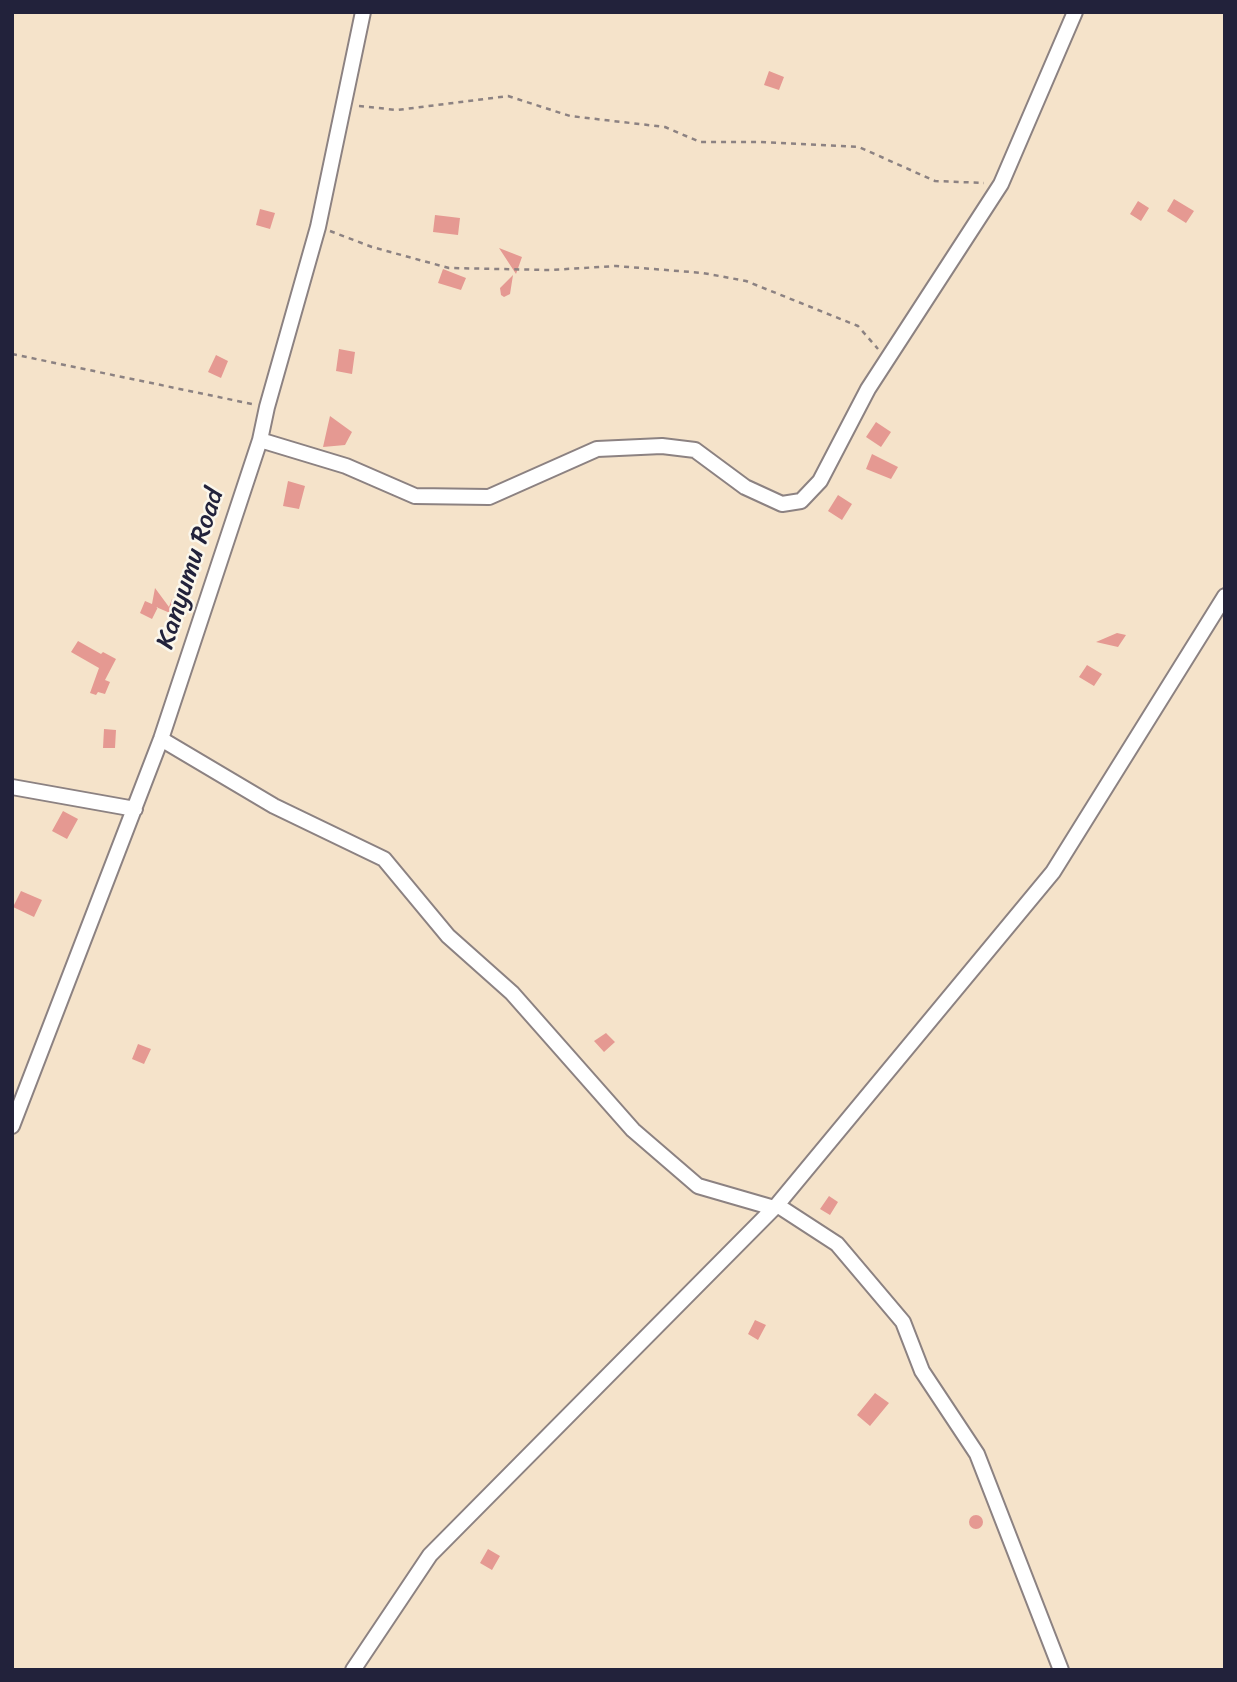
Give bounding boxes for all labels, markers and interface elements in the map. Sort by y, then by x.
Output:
street label: Kanyumu Road [150,485,232,653]

